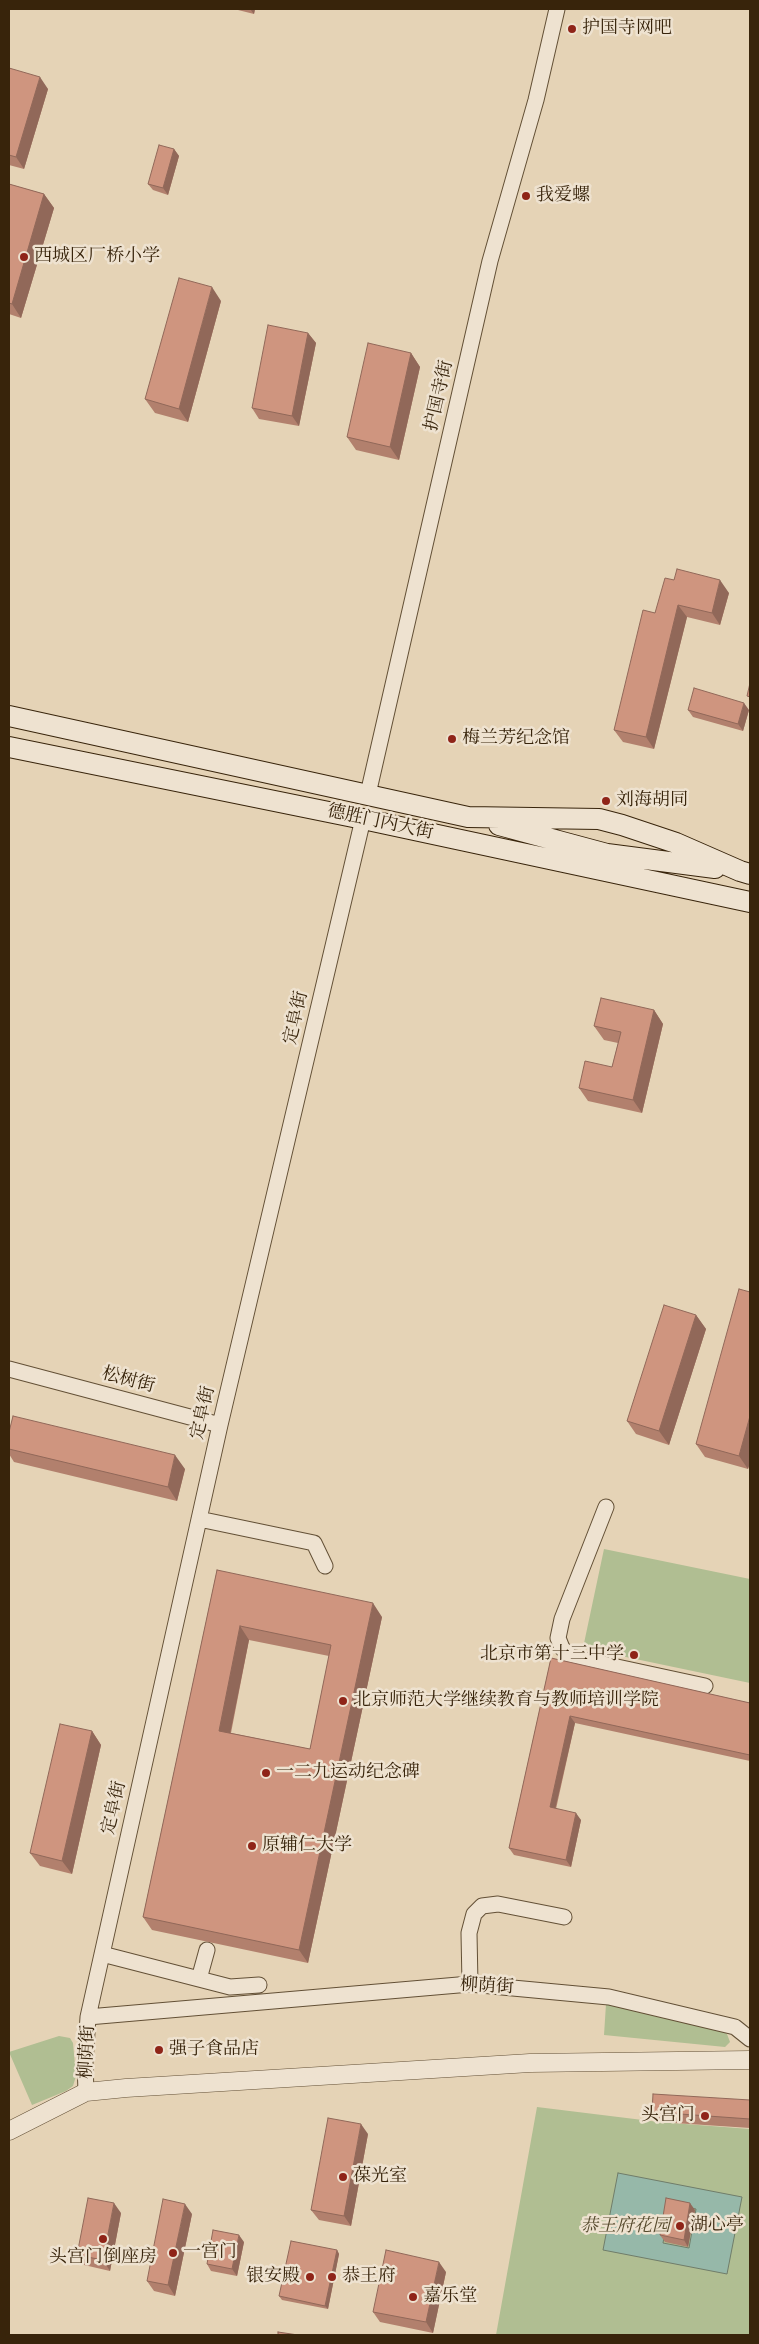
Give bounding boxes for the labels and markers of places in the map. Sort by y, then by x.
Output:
place label: 护国寺网吧 [582,18,672,40]
marker: 护国寺网吧 [566,23,578,35]
place label: 我爱螺 [536,185,590,207]
marker: 我爱螺 [520,190,532,202]
place label: 西城区厂桥小学 [34,246,160,268]
marker: 西城区厂桥小学 [18,251,30,263]
place label: 梅兰芳纪念馆 [462,728,570,750]
marker: 梅兰芳纪念馆 [446,733,458,745]
place label: 刘海胡同 [616,790,688,812]
marker: 刘海胡同 [600,795,612,807]
place label: 北京市第十三中学 [480,1644,624,1666]
marker: 北京市第十三中学 [628,1649,640,1661]
place label: 北京师范大学继续教育与教师培训学院 [353,1690,659,1712]
marker: 北京师范大学继续教育与教师培训学院 [337,1695,349,1707]
place label: 一二九运动纪念碑 [276,1762,420,1784]
marker: 一二九运动纪念碑 [260,1767,272,1779]
place label: 原辅仁大学 [262,1835,352,1857]
marker: 原辅仁大学 [246,1840,258,1852]
place label: 强子食品店 [169,2039,259,2061]
marker: 强子食品店 [153,2044,165,2056]
place label: 头宫门 [641,2105,695,2127]
marker: 头宫门 [699,2110,711,2122]
place label: 葆光室 [353,2166,407,2188]
marker: 葆光室 [337,2171,349,2183]
place label: 湖心亭 [690,2215,744,2237]
marker: 湖心亭 [674,2220,686,2232]
marker: 头宫门倒座房 [97,2233,109,2245]
place label: 一宫门 [183,2242,237,2264]
place label: 头宫门倒座房 [49,2247,157,2269]
marker: 一宫门 [167,2247,179,2259]
place label: 银安殿 [246,2266,300,2288]
place label: 恭王府 [342,2266,396,2288]
marker: 银安殿 [304,2271,316,2283]
marker: 恭王府 [326,2271,338,2283]
place label: 嘉乐堂 [423,2286,477,2308]
marker: 嘉乐堂 [407,2291,419,2303]

